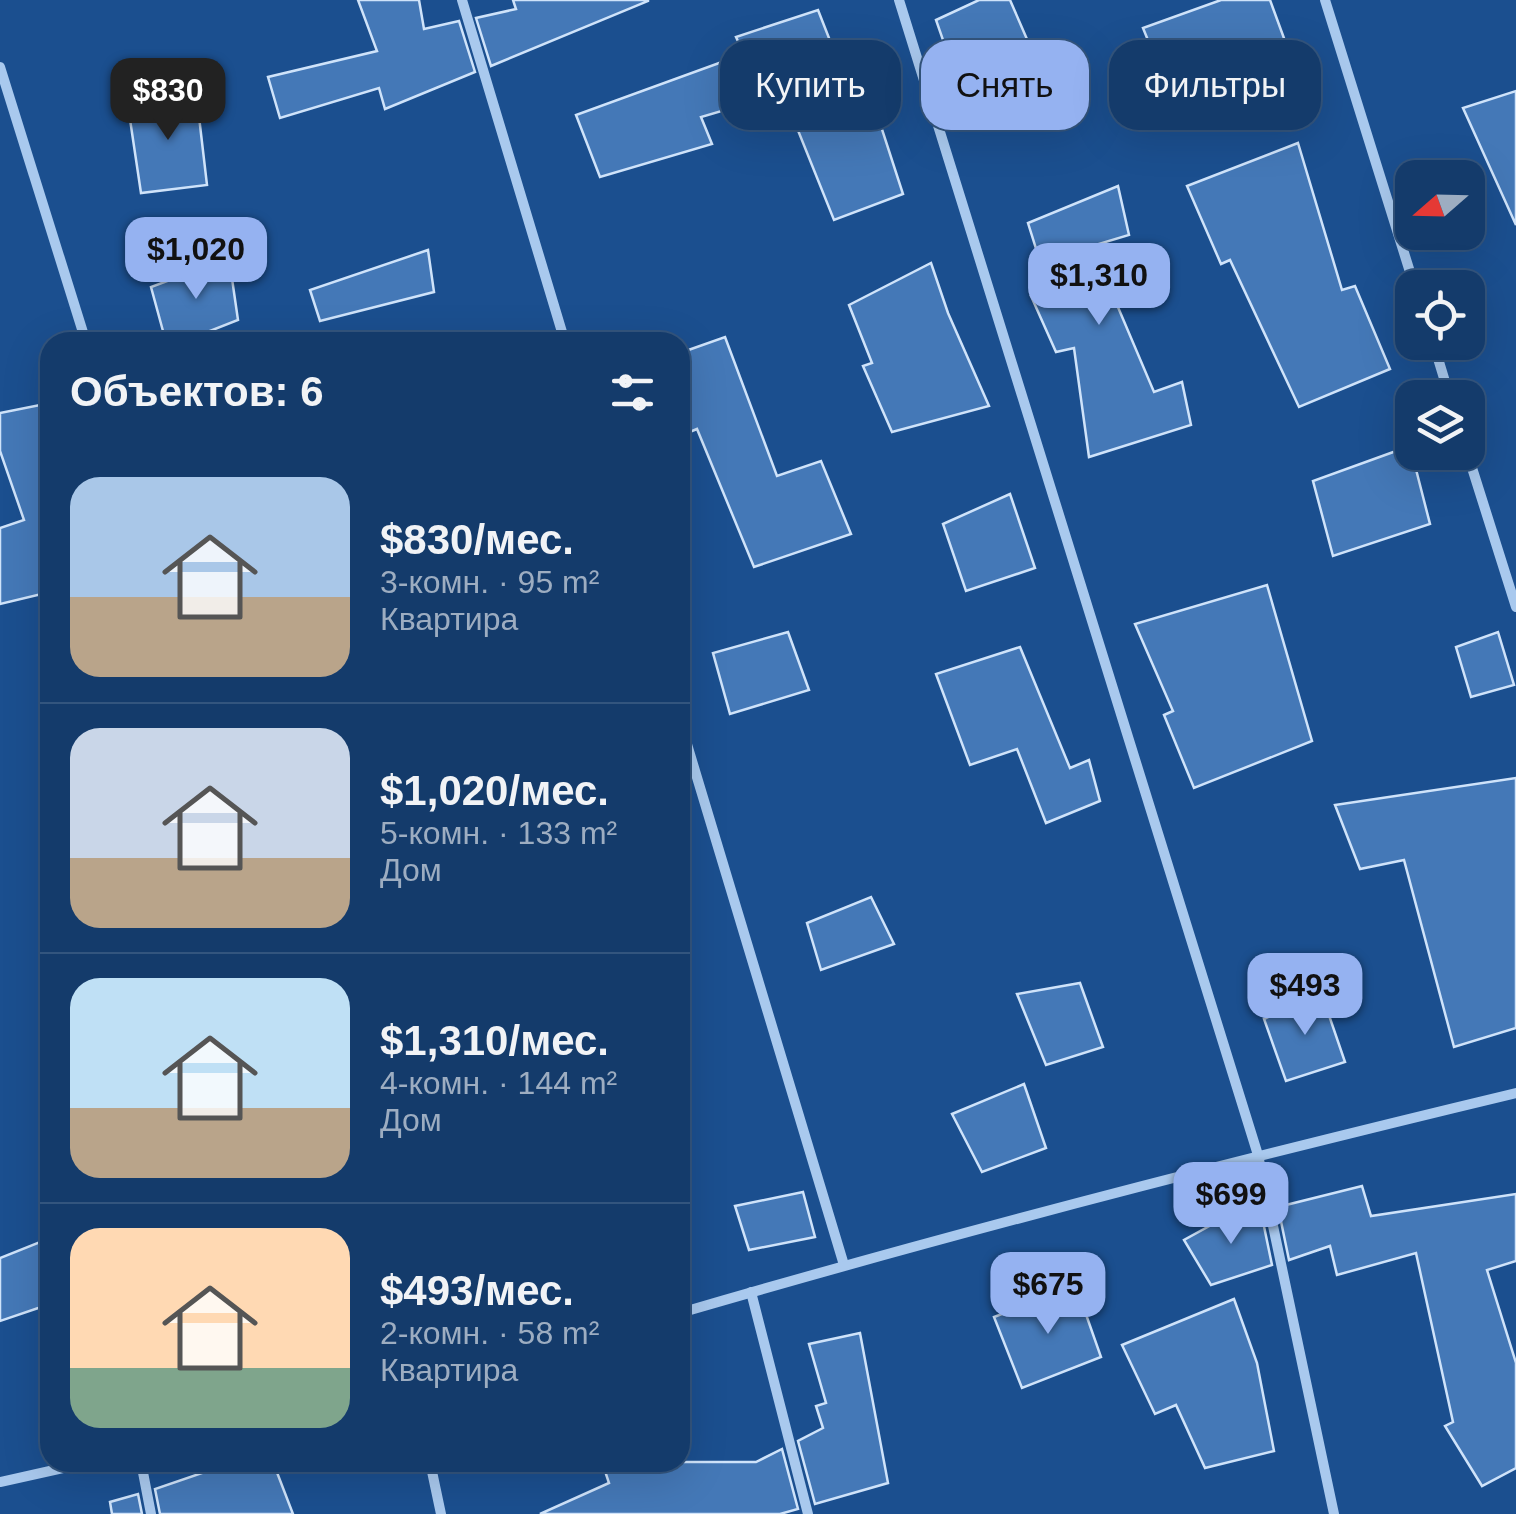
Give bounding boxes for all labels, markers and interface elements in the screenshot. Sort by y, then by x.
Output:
chip: Купить [720,40,901,130]
chip: Снять [921,40,1089,130]
chip: Фильтры [1109,40,1321,130]
pin: $830 [109,58,227,143]
text: $830 [132,72,204,108]
north arrow [1395,160,1485,250]
map controls [1395,160,1485,470]
pin: $1,020 [115,217,277,302]
text: $1,020 [147,231,245,267]
pin: $1,310 [1018,243,1180,328]
text: $1,310 [1050,257,1148,293]
button: locate [1395,270,1485,360]
icon: filters [605,365,660,420]
text: Объектов: 6 [70,368,324,415]
button: layers [1395,380,1485,470]
text: $830/мес. [380,516,574,563]
icon: home [150,517,270,637]
text: 3-комн. · 95 m² [380,564,599,600]
text: Квартира [380,601,518,637]
text: $1,020/мес. [380,767,609,814]
icon: home [150,768,270,888]
text: 5-комн. · 133 m² [380,815,617,851]
text: Дом [380,852,442,888]
pin: $493 [1246,953,1364,1038]
text: $493 [1269,967,1341,1003]
text: $1,310/мес. [380,1017,609,1064]
icon: home [150,1018,270,1138]
text: 4-комн. · 144 m² [380,1065,617,1101]
text: Дом [380,1102,442,1138]
pin: $699 [1172,1162,1290,1247]
text: $699 [1195,1176,1267,1212]
pin: $675 [989,1252,1107,1337]
text: $675 [1012,1266,1084,1302]
text: $493/мес. [380,1267,574,1314]
icon: home [150,1268,270,1388]
text: 2-комн. · 58 m² [380,1315,599,1351]
text: Квартира [380,1352,518,1388]

